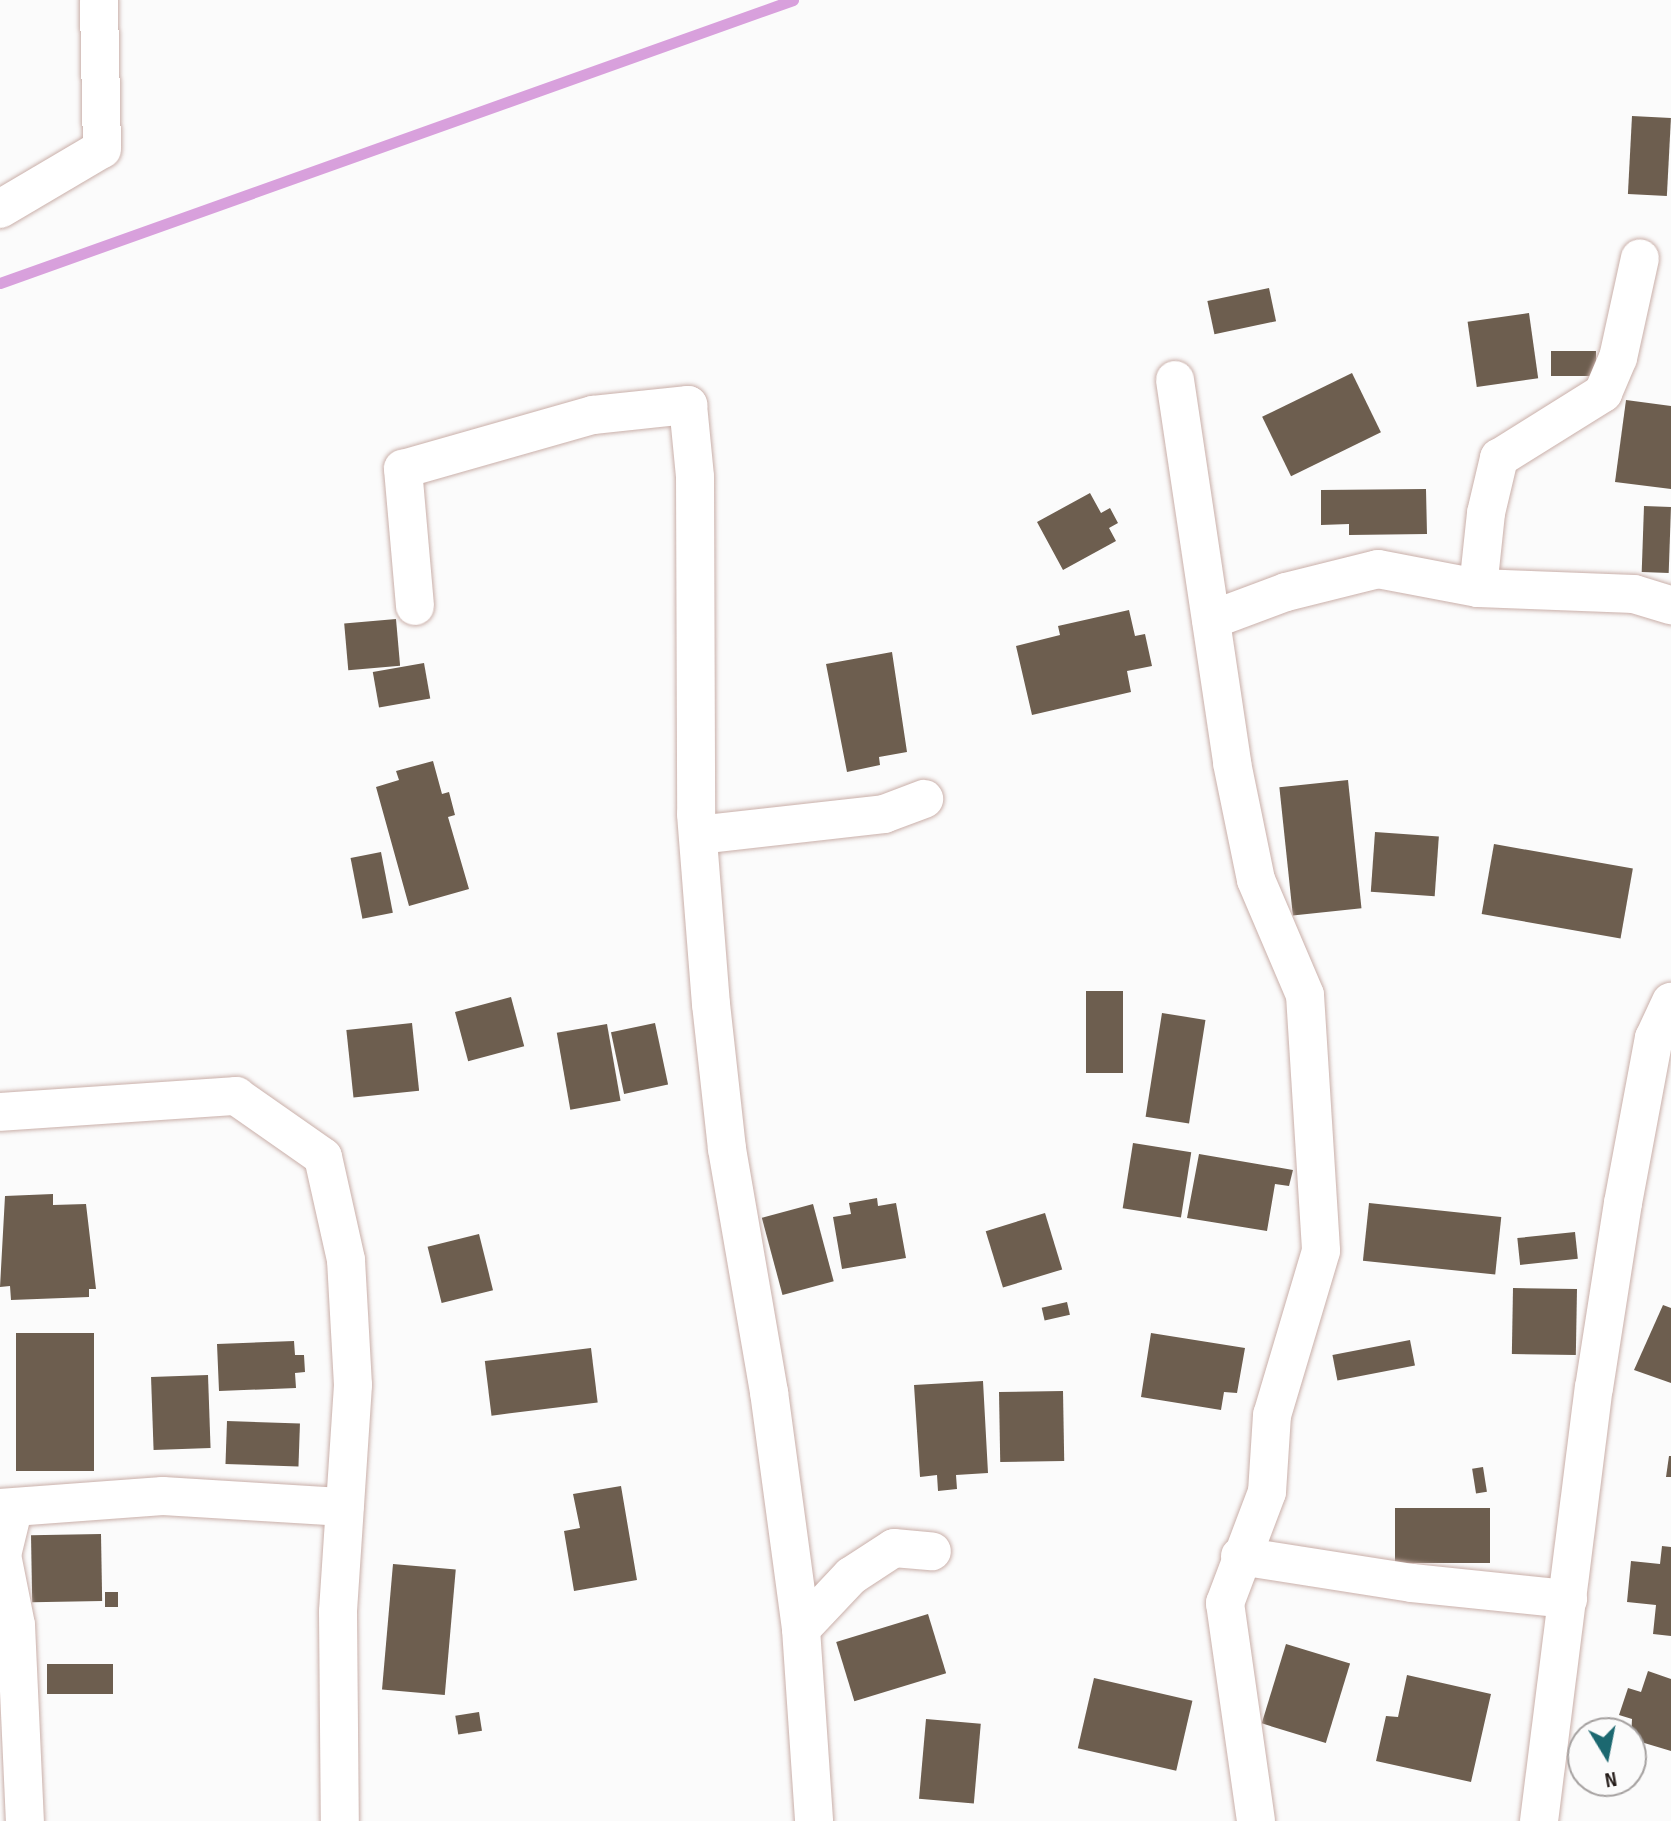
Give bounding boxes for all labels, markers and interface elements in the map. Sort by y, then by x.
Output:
north arrow [1567,1717,1647,1797]
text: N [1603,1765,1619,1793]

